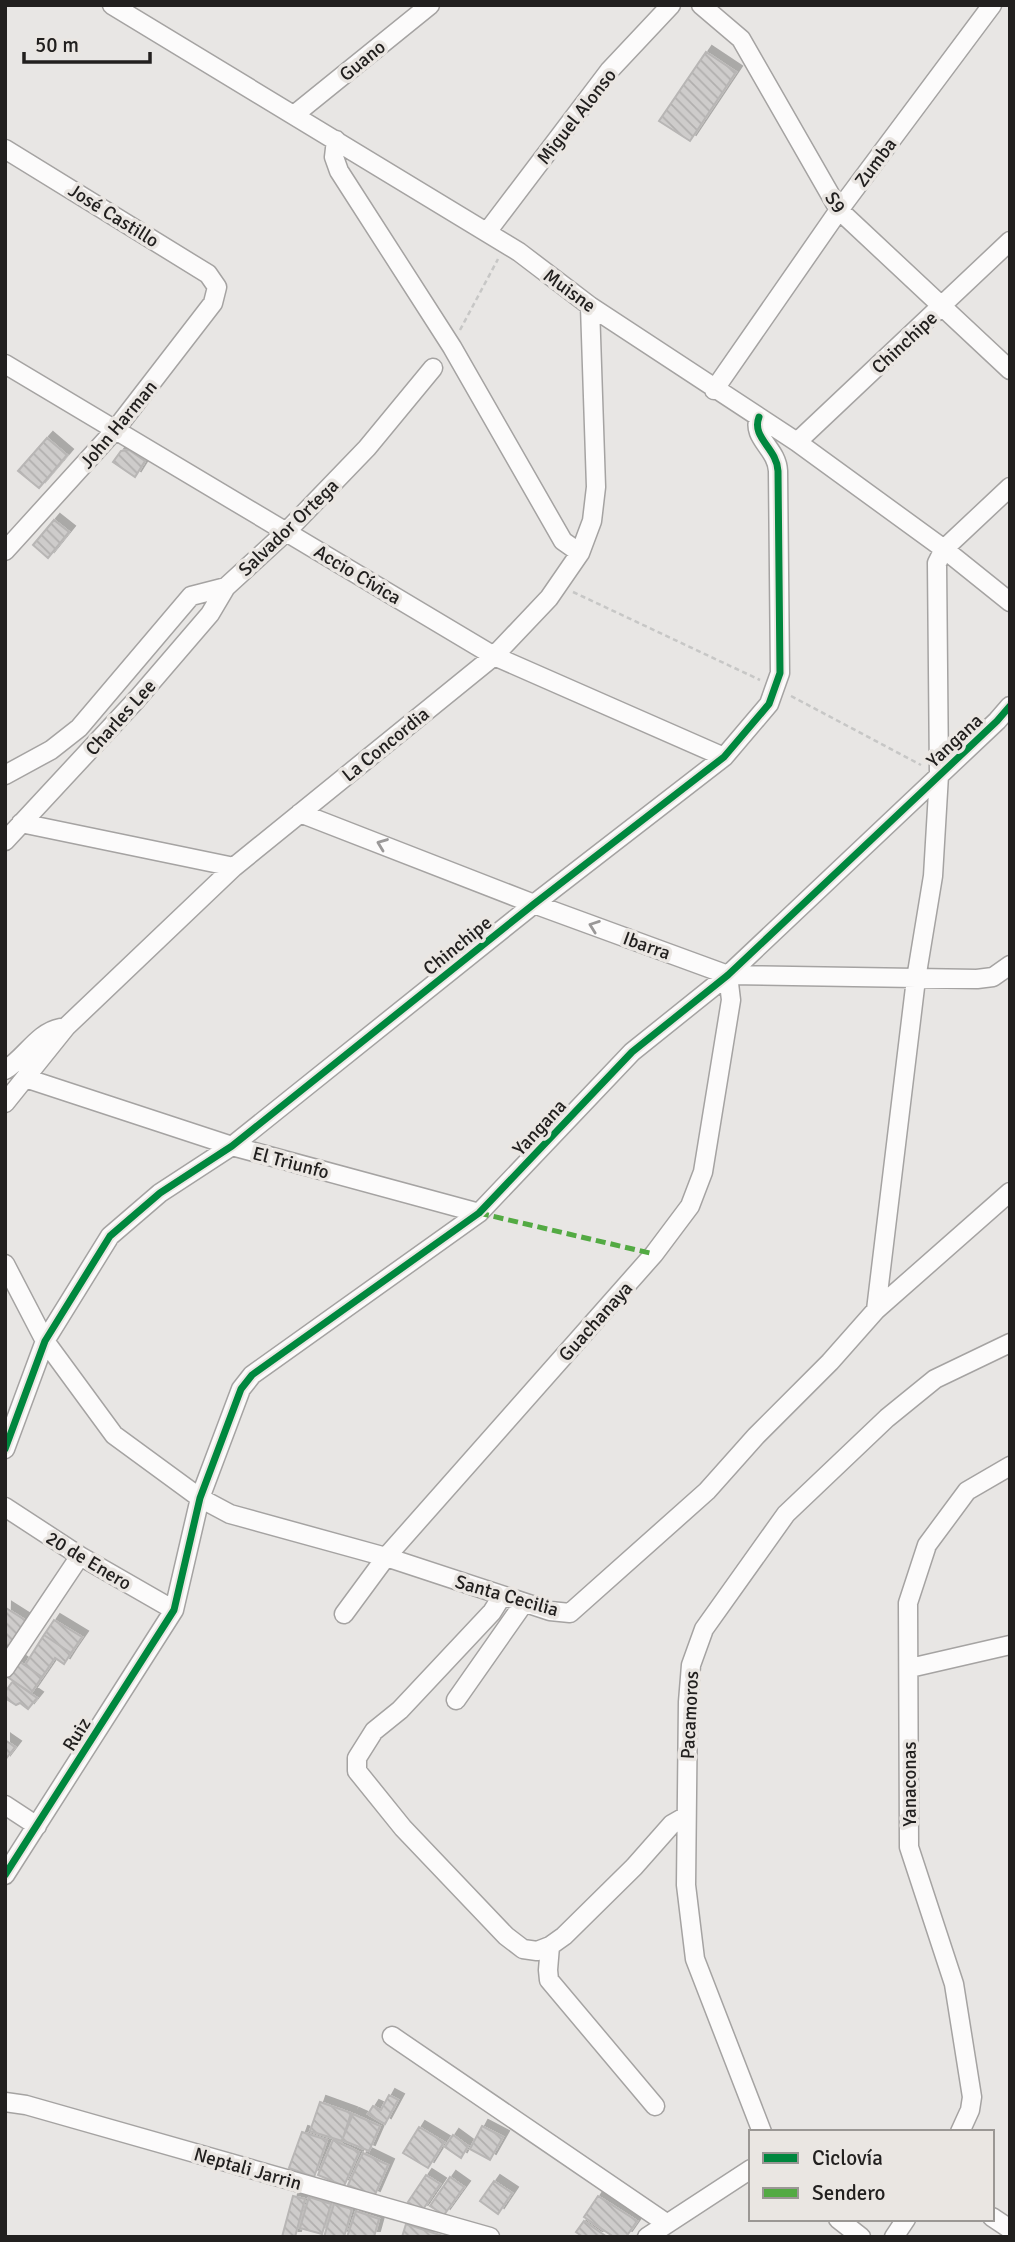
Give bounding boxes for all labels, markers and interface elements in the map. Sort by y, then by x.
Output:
scale bar [24,21,150,65]
text: 50 m [35,32,79,58]
street label: Guano [335,35,391,87]
street label: Miguel Alonso [532,64,622,169]
street label: Zumba [850,133,902,192]
street label: José Castillo [64,179,163,253]
street label: S9 [819,187,851,218]
street label: Muisne [538,264,600,318]
street label: Chinchipe [867,306,943,379]
street label: John Harman [75,376,163,474]
street label: Salvador Ortega [233,474,344,582]
street label: Accio Cívica [310,540,405,610]
street label: Charles Lee [80,675,161,761]
street label: La Concordia [337,702,434,787]
street label: Yangana [922,709,988,773]
one-way arrow [377,839,389,853]
street label: Chinchipe [418,911,497,981]
one-way arrow [589,920,601,934]
street label: Ibarra [620,926,674,966]
street label: Yangana [508,1095,572,1161]
street label: El Triunfo [250,1141,332,1185]
street label: Guachanaya [554,1277,638,1367]
street label: 20 de Enero [41,1526,136,1596]
street label: Santa Cecilia [452,1570,561,1622]
street label: Pacamoros [676,1670,704,1760]
street label: Ruiz [57,1713,96,1756]
street label: Yanaconas [898,1741,922,1827]
legend [749,2130,994,2221]
street label: Neptali Jarrin [191,2142,304,2196]
text: Ciclovía [812,2145,883,2171]
text: Sendero [812,2180,886,2206]

